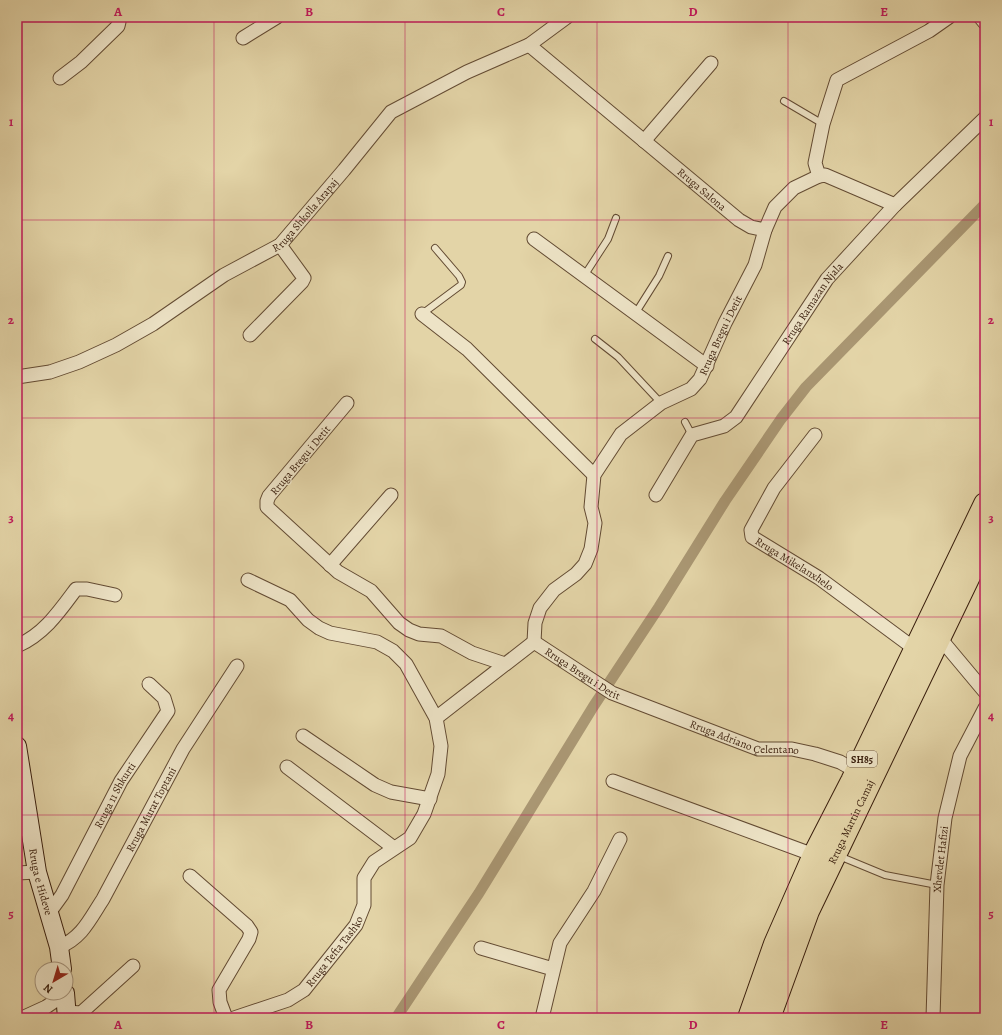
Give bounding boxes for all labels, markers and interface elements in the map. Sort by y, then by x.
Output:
text: A [113,3,123,20]
text: B [305,3,313,20]
text: C [497,3,505,20]
text: D [688,3,698,20]
text: E [880,3,888,20]
text: 1 [9,113,14,130]
text: 1 [989,113,994,130]
street label: Rruga Salona [674,165,730,215]
street label: Rruga Shkolla Arapaj [270,175,342,256]
street label: Rruga Ramazan Njala [779,259,847,348]
street label: Rruga Bregu i Detit [696,292,746,378]
text: 2 [8,311,15,328]
text: 2 [988,311,995,328]
street label: Rruga Bregu i Detit [267,422,334,498]
text: 3 [8,509,14,526]
text: 3 [988,509,994,526]
street label: Rruga Mikelanxhelo [752,534,837,595]
street label: Rruga Bregu i Detit [542,644,623,704]
text: 4 [8,707,14,724]
text: 4 [988,707,994,724]
street label: Rruga Adriano Çelentano [688,717,801,758]
road number: SH85 [847,751,877,767]
street label: Rruga 11 Shkurti [91,760,139,831]
street label: Rruga Murat Toptani [122,765,180,855]
street label: Rruga Martin Camaj [825,777,878,867]
street label: Xhevdet Hafizi [930,825,952,893]
street label: Rruga e Hideve [25,847,56,917]
text: 5 [8,905,14,922]
text: 5 [988,905,994,922]
street label: Rruga Tefta Tashko [302,914,367,990]
north arrow [34,961,74,1001]
text: N [40,980,56,997]
text: A [113,1016,123,1033]
text: B [305,1016,313,1033]
text: C [497,1016,505,1033]
text: D [688,1016,698,1033]
text: E [880,1016,888,1033]

